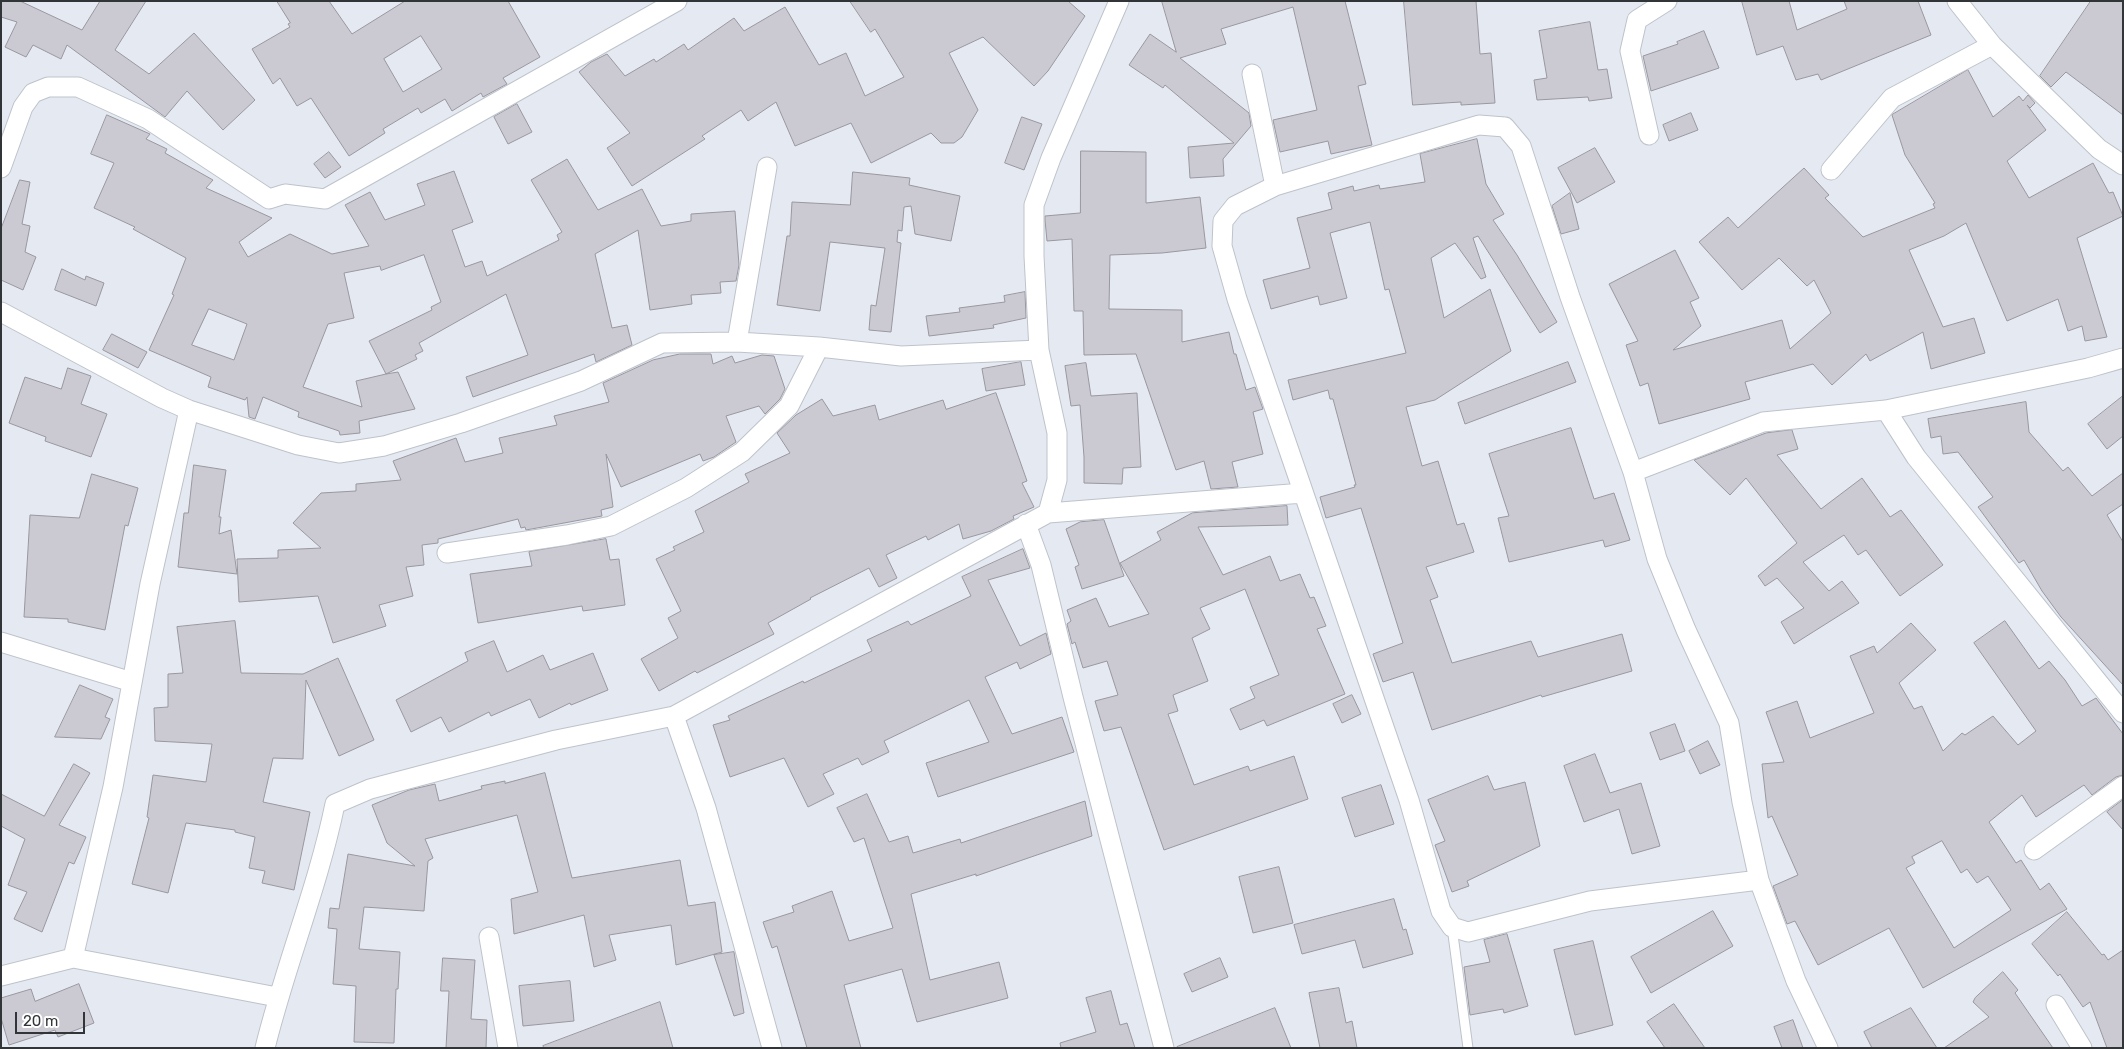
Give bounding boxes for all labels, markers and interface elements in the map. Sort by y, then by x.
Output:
scale bar [18,1002,88,1034]
text: 20 m [23,1012,58,1030]

